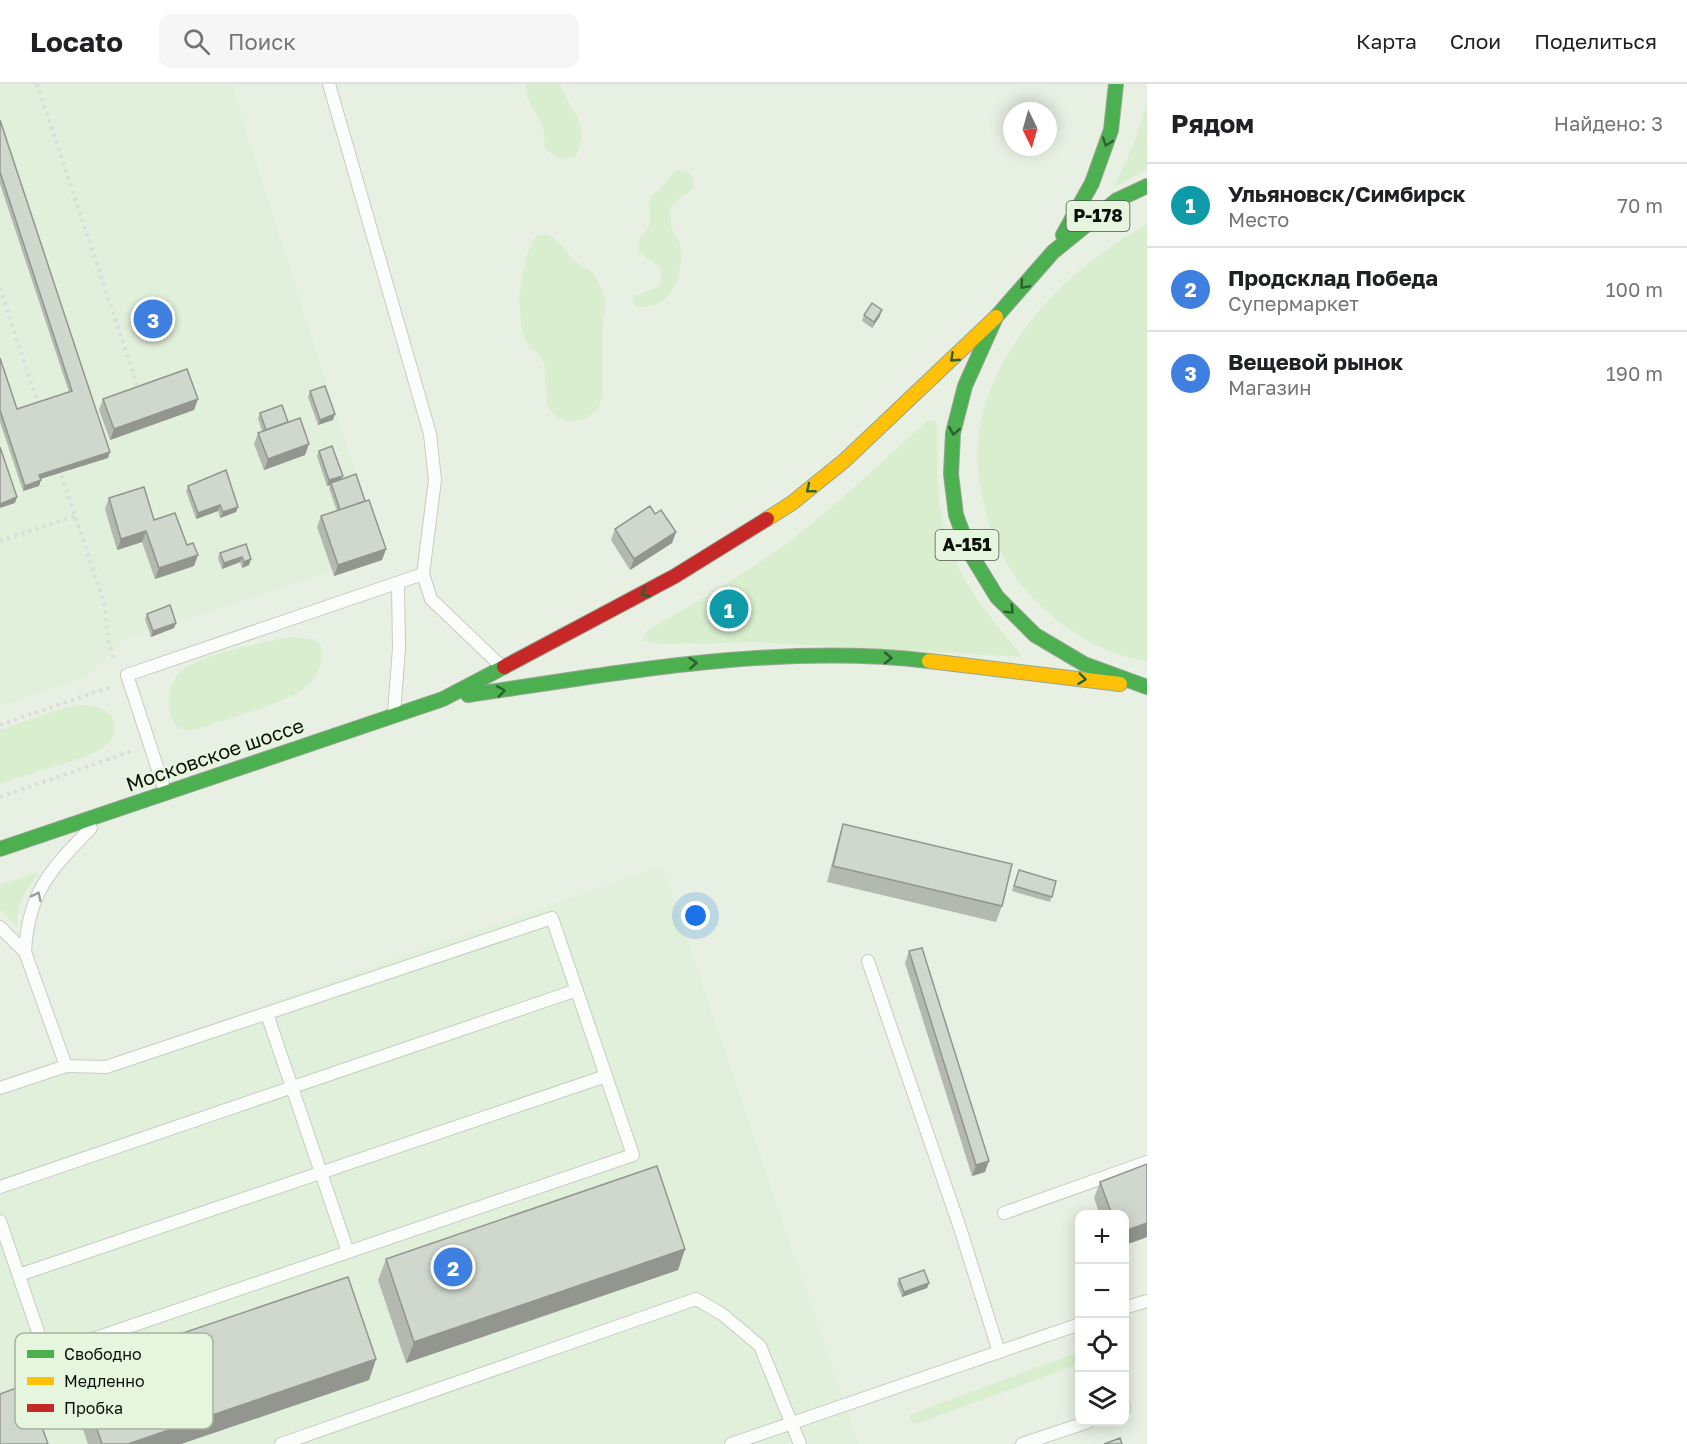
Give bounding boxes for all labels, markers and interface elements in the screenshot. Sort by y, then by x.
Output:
search box [159,14,579,68]
text: Locato [30,25,123,58]
icon: search [180,25,213,58]
text: Поиск [228,28,296,55]
text: Карта [1356,28,1417,54]
text: Слои [1450,28,1501,54]
text: Поделиться [1534,28,1657,54]
north arrow [1003,102,1057,156]
text: Рядом [1171,108,1254,139]
text: Найдено: 3 [1554,111,1663,135]
one-way arrow [1102,136,1115,146]
text: Ульяновск/Симбирск [1228,180,1466,207]
text: 1 [1185,193,1196,217]
text: 70 m [1617,193,1663,217]
road number: Р-178 [1066,201,1130,231]
text: Место [1228,207,1289,231]
text: Продсклад Победа [1228,264,1438,291]
text: 2 [1184,277,1197,301]
text: 100 m [1606,277,1663,301]
one-way arrow [1021,278,1032,289]
text: Супермаркет [1228,291,1359,315]
pin: 3 [134,296,172,342]
text: Вещевой рынок [1228,348,1403,375]
one-way arrow [950,350,961,361]
text: 3 [1184,361,1197,385]
text: 190 m [1606,361,1663,385]
text: Магазин [1228,375,1312,399]
one-way arrow [948,425,961,435]
one-way arrow [805,481,816,492]
road number: А-151 [936,530,998,560]
one-way arrow [640,585,651,597]
pin: 1 [710,586,748,632]
one-way arrow [1002,602,1013,613]
one-way arrow [884,652,893,664]
one-way arrow [689,656,698,669]
one-way arrow [1077,672,1087,685]
one-way arrow [496,685,505,697]
street label: Московское шоссе [123,712,307,796]
one-way arrow [29,891,41,902]
your location [681,901,710,930]
map controls [1075,1210,1129,1426]
button: + [1075,1210,1129,1264]
pin: 2 [434,1244,472,1290]
button: − [1075,1264,1129,1318]
button: locate [1075,1318,1129,1372]
legend [15,1333,213,1429]
text: Свободно [64,1344,142,1364]
text: Медленно [64,1371,145,1391]
button: layers [1075,1372,1129,1426]
text: Пробка [64,1398,123,1418]

